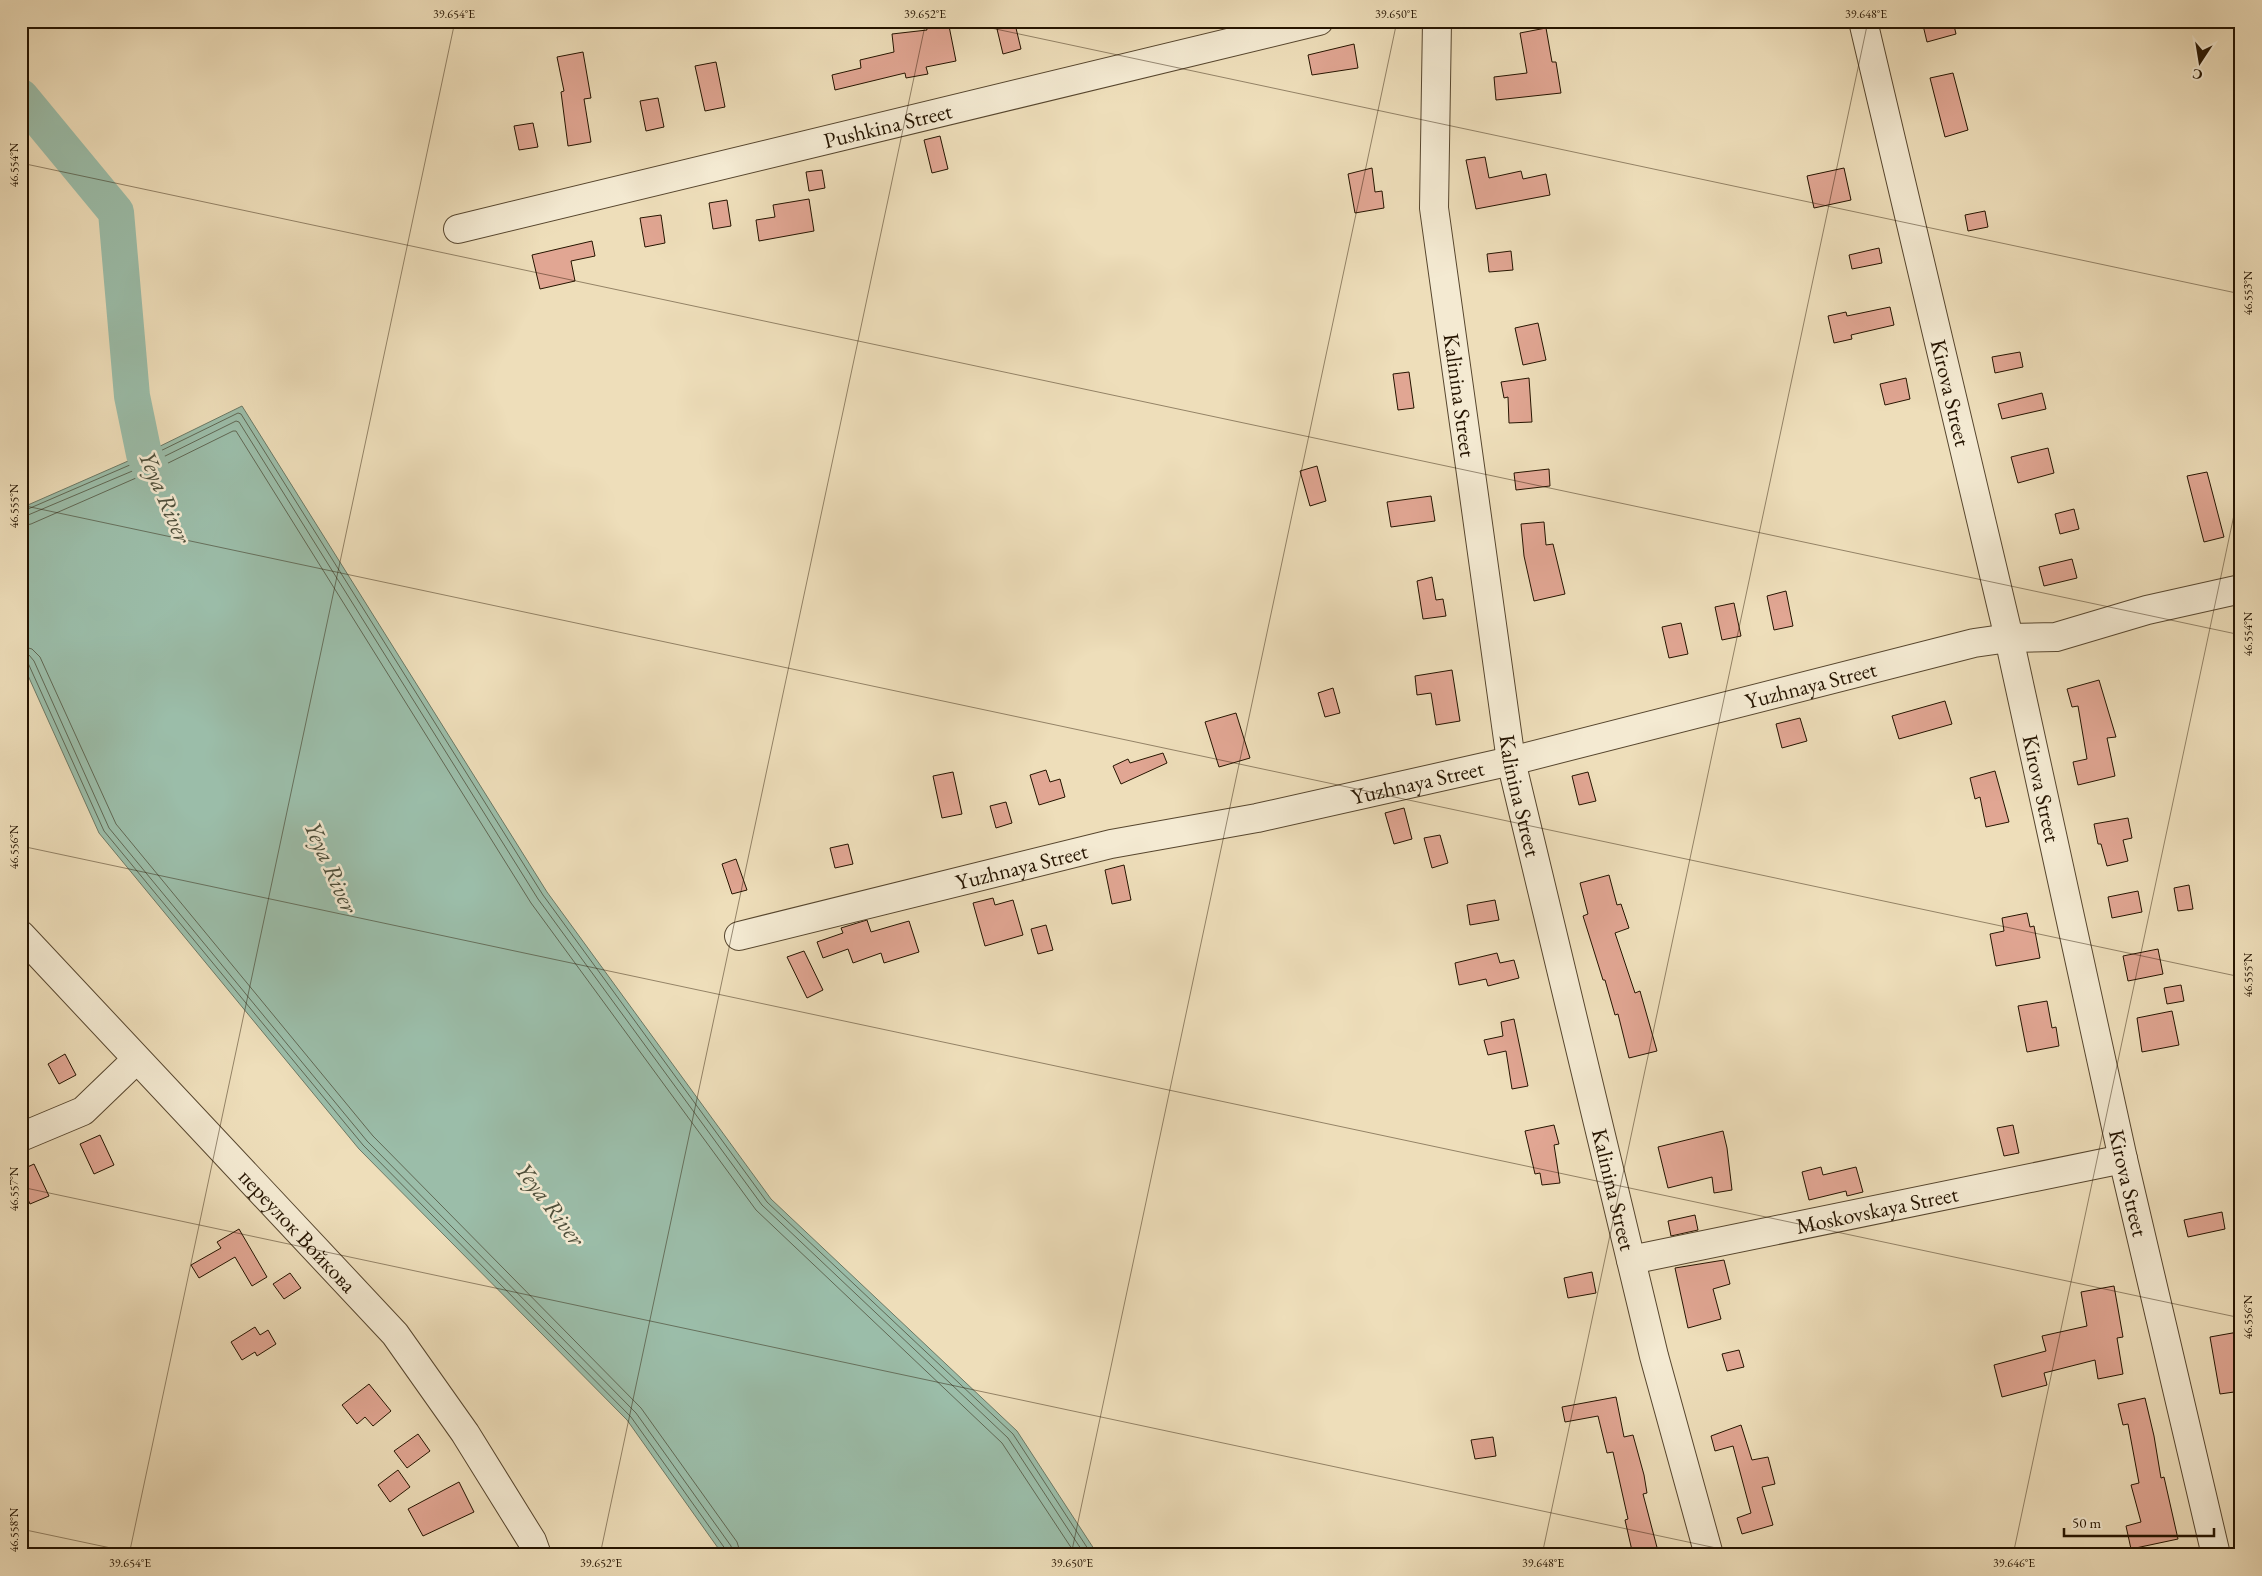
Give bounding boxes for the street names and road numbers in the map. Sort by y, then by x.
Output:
street label: Pushkina Street [821,96,955,155]
street label: Kalinina Street [1437,331,1483,459]
street label: Kirova Street [1924,336,1977,449]
street label: Yuzhnaya Street [1742,654,1880,716]
street label: Kirova Street [2016,732,2067,845]
street label: Kalinina Street [1492,733,1548,860]
street label: Yuzhnaya Street [1349,754,1487,811]
street label: Yuzhnaya Street [953,836,1091,897]
street label: Kalinina Street [1585,1126,1642,1254]
street label: Kirova Street [2102,1127,2155,1240]
street label: переулок Войкова [232,1163,363,1299]
street label: Moskovskaya Street [1793,1179,1961,1241]

